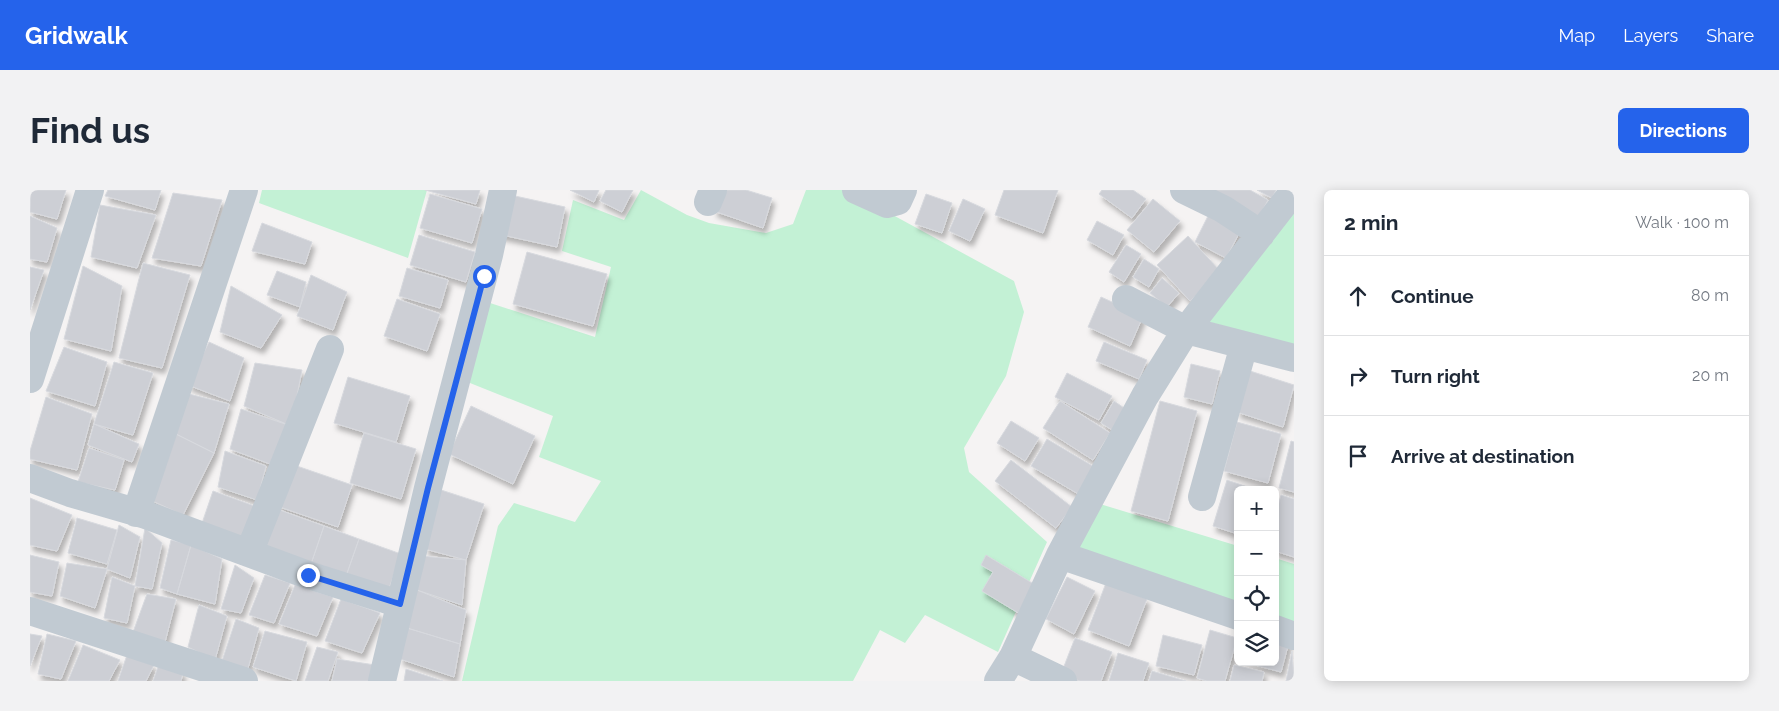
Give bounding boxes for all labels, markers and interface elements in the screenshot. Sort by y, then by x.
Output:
text: Gridwalk [25,21,128,50]
text: Map [1559,25,1595,46]
text: Layers [1623,25,1678,46]
text: Share [1706,25,1754,46]
button: Directions [1618,108,1749,153]
text: Find us [30,110,150,151]
text: 2 min [1344,210,1398,235]
text: Walk · 100 m [1635,213,1729,232]
route start [473,265,496,288]
icon: ahead [1344,282,1372,310]
text: Continue [1391,285,1474,307]
text: 80 m [1691,286,1729,305]
icon: right [1344,362,1372,390]
text: Turn right [1391,365,1480,387]
text: 20 m [1692,366,1729,385]
icon: arrive [1344,442,1372,470]
text: Arrive at destination [1391,445,1575,467]
map controls [1234,486,1279,666]
button: + [1234,486,1279,531]
button: − [1234,531,1279,576]
route end [297,564,320,587]
button: locate [1234,576,1279,621]
button: layers [1234,621,1279,666]

